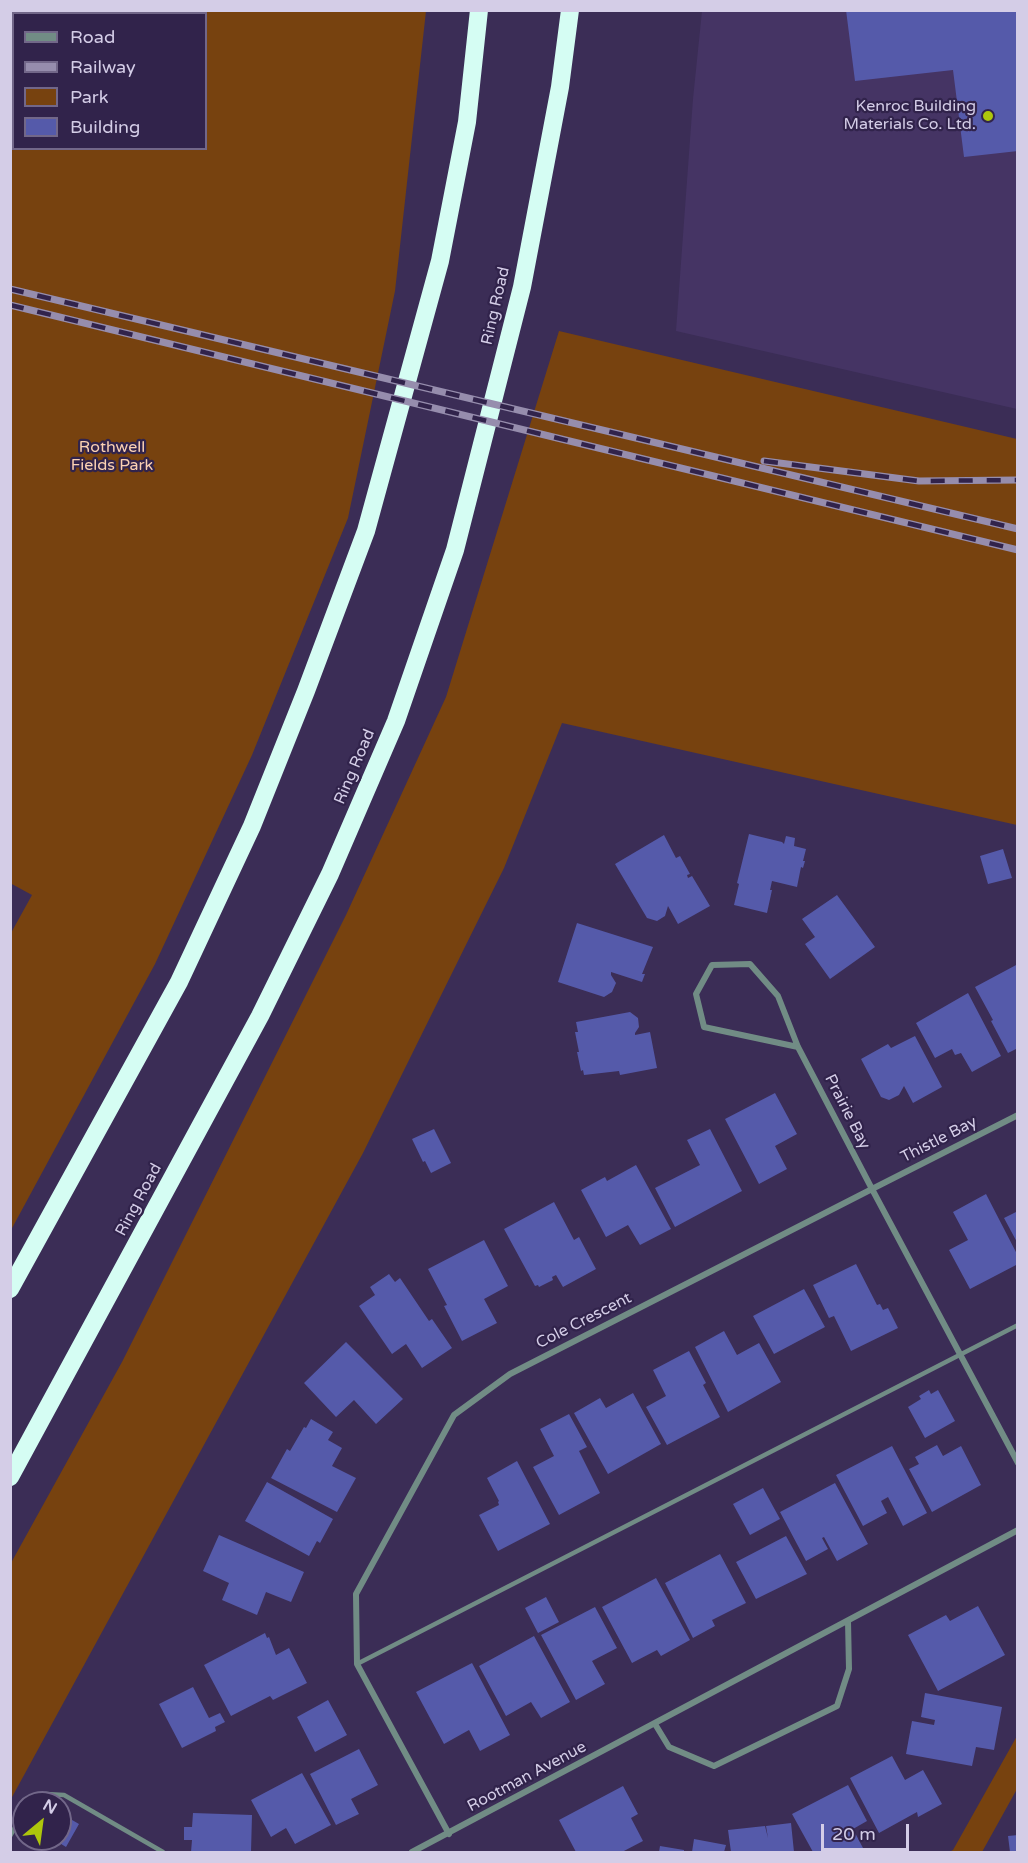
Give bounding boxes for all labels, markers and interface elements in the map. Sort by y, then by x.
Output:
legend [12,12,207,150]
text: Road [70,26,115,48]
text: Railway [70,56,136,78]
text: Park [70,86,108,108]
place label: Kenroc Building Materials Co. Ltd. [844,97,976,135]
marker: Kenroc Building Materials Co. Ltd. [981,109,995,123]
text: Building [70,116,140,138]
street label: Ring Road [478,265,514,347]
park label: Rothwell Fields Park [71,438,153,476]
street label: Ring Road [331,727,379,807]
street label: Prairie Bay [820,1071,874,1153]
street label: Thistle Bay [898,1113,980,1167]
street label: Ring Road [112,1160,166,1240]
street label: Cole Crescent [533,1289,635,1353]
street label: Rootman Avenue [464,1738,590,1816]
north arrow [12,1791,72,1851]
text: N [39,1795,60,1819]
scale bar [824,1812,912,1850]
text: 20 m [832,1823,876,1845]

